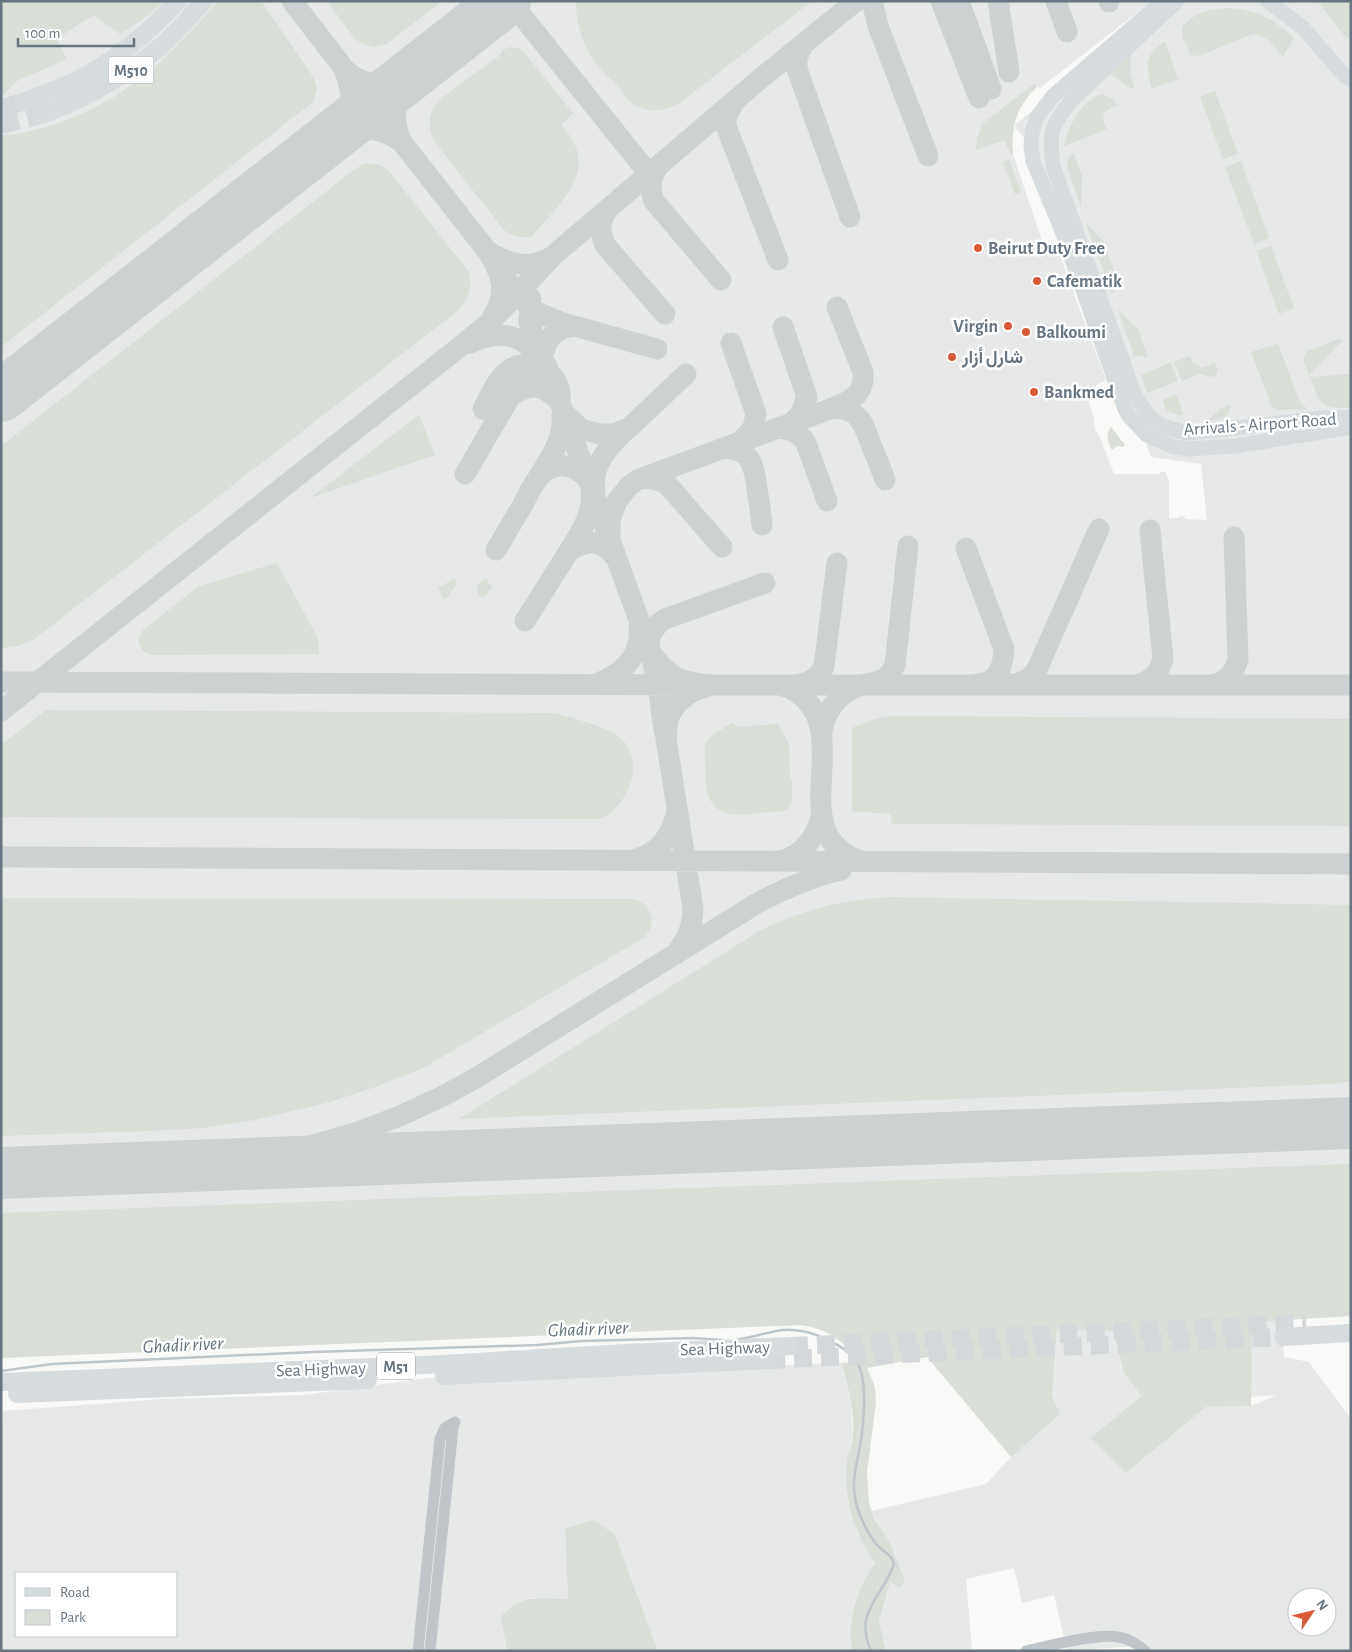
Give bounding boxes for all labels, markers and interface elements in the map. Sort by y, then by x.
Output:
scale bar [18,15,134,47]
text: 100 m [25,26,60,41]
road number: M510 [108,56,154,84]
place label: Beirut Duty Free [988,240,1105,258]
marker: Beirut Duty Free [972,242,984,254]
place label: Cafematik [1047,273,1122,291]
marker: Cafematik [1031,275,1043,287]
place label: Virgin [953,318,998,336]
marker: Virgin [1002,320,1014,332]
place label: Balkoumi [1036,324,1106,342]
marker: Balkoumi [1020,326,1032,338]
place label: شارل أزار [961,347,1023,368]
marker: شارل أزار [946,351,958,363]
place label: Bankmed [1044,384,1114,402]
marker: Bankmed [1028,386,1040,398]
street label: Arrivals - Airport Road [1183,411,1337,439]
water label: Ghadir river [547,1319,629,1340]
water label: Ghadir river [142,1334,225,1357]
street label: Sea Highway [680,1338,771,1360]
road number: M51 [377,1352,415,1380]
street label: Sea Highway [276,1359,367,1381]
legend [15,1572,178,1637]
text: Road [60,1585,90,1600]
north arrow [1287,1587,1337,1637]
text: N [1313,1597,1330,1613]
text: Park [60,1610,86,1625]

